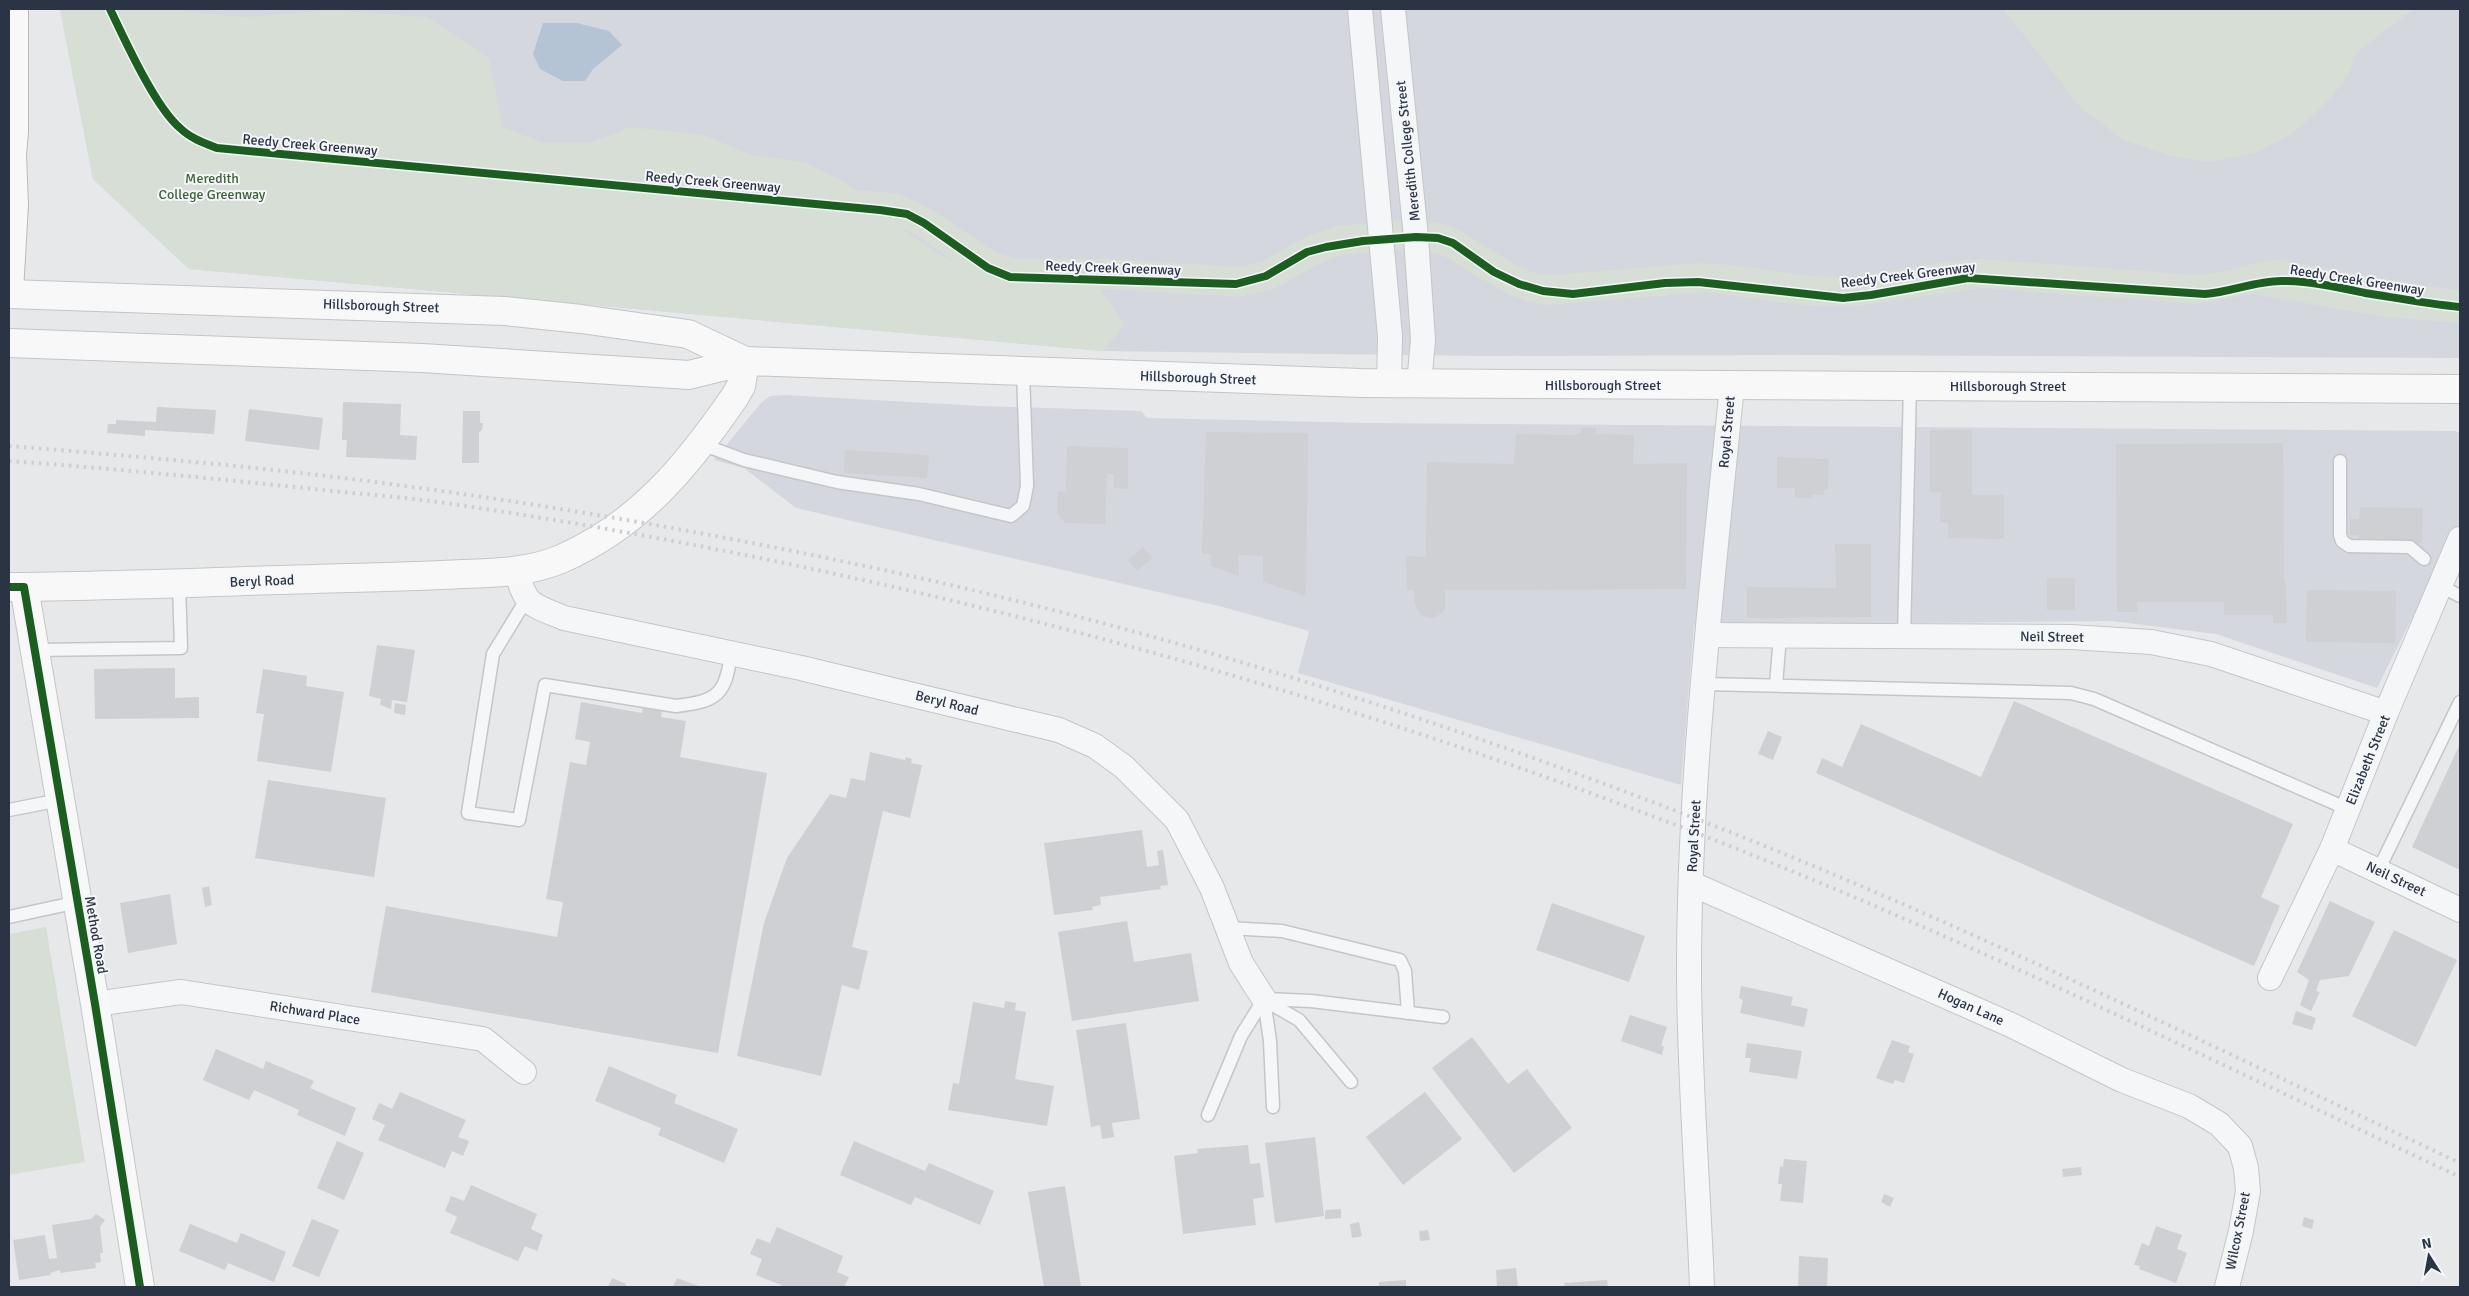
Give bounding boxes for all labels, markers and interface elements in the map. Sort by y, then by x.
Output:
street label: Meredith College Street [1392,80,1424,222]
street label: Reedy Creek Greenway [242,131,379,159]
street label: Reedy Creek Greenway [645,168,782,196]
park label: Meredith College Greenway [159,170,266,203]
street label: Reedy Creek Greenway [1045,257,1181,279]
street label: Reedy Creek Greenway [1840,258,1977,292]
street label: Reedy Creek Greenway [2289,261,2426,299]
street label: Hillsborough Street [322,295,440,317]
street label: Hillsborough Street [1139,367,1257,389]
street label: Hillsborough Street [1545,377,1661,394]
street label: Hillsborough Street [1950,378,2066,395]
street label: Royal Street [1715,395,1739,469]
street label: Beryl Road [229,571,295,591]
street label: Neil Street [2020,628,2084,646]
street label: Beryl Road [914,687,980,719]
street label: Elizabeth Street [2342,712,2394,808]
street label: Royal Street [1684,799,1704,873]
street label: Neil Street [2363,858,2429,900]
street label: Method Road [81,895,111,975]
street label: Hogan Lane [1935,985,2007,1029]
street label: Richward Place [268,997,362,1029]
street label: Wilcox Street [2222,1190,2254,1272]
north arrow [2404,1231,2454,1281]
text: N [2420,1234,2433,1253]

